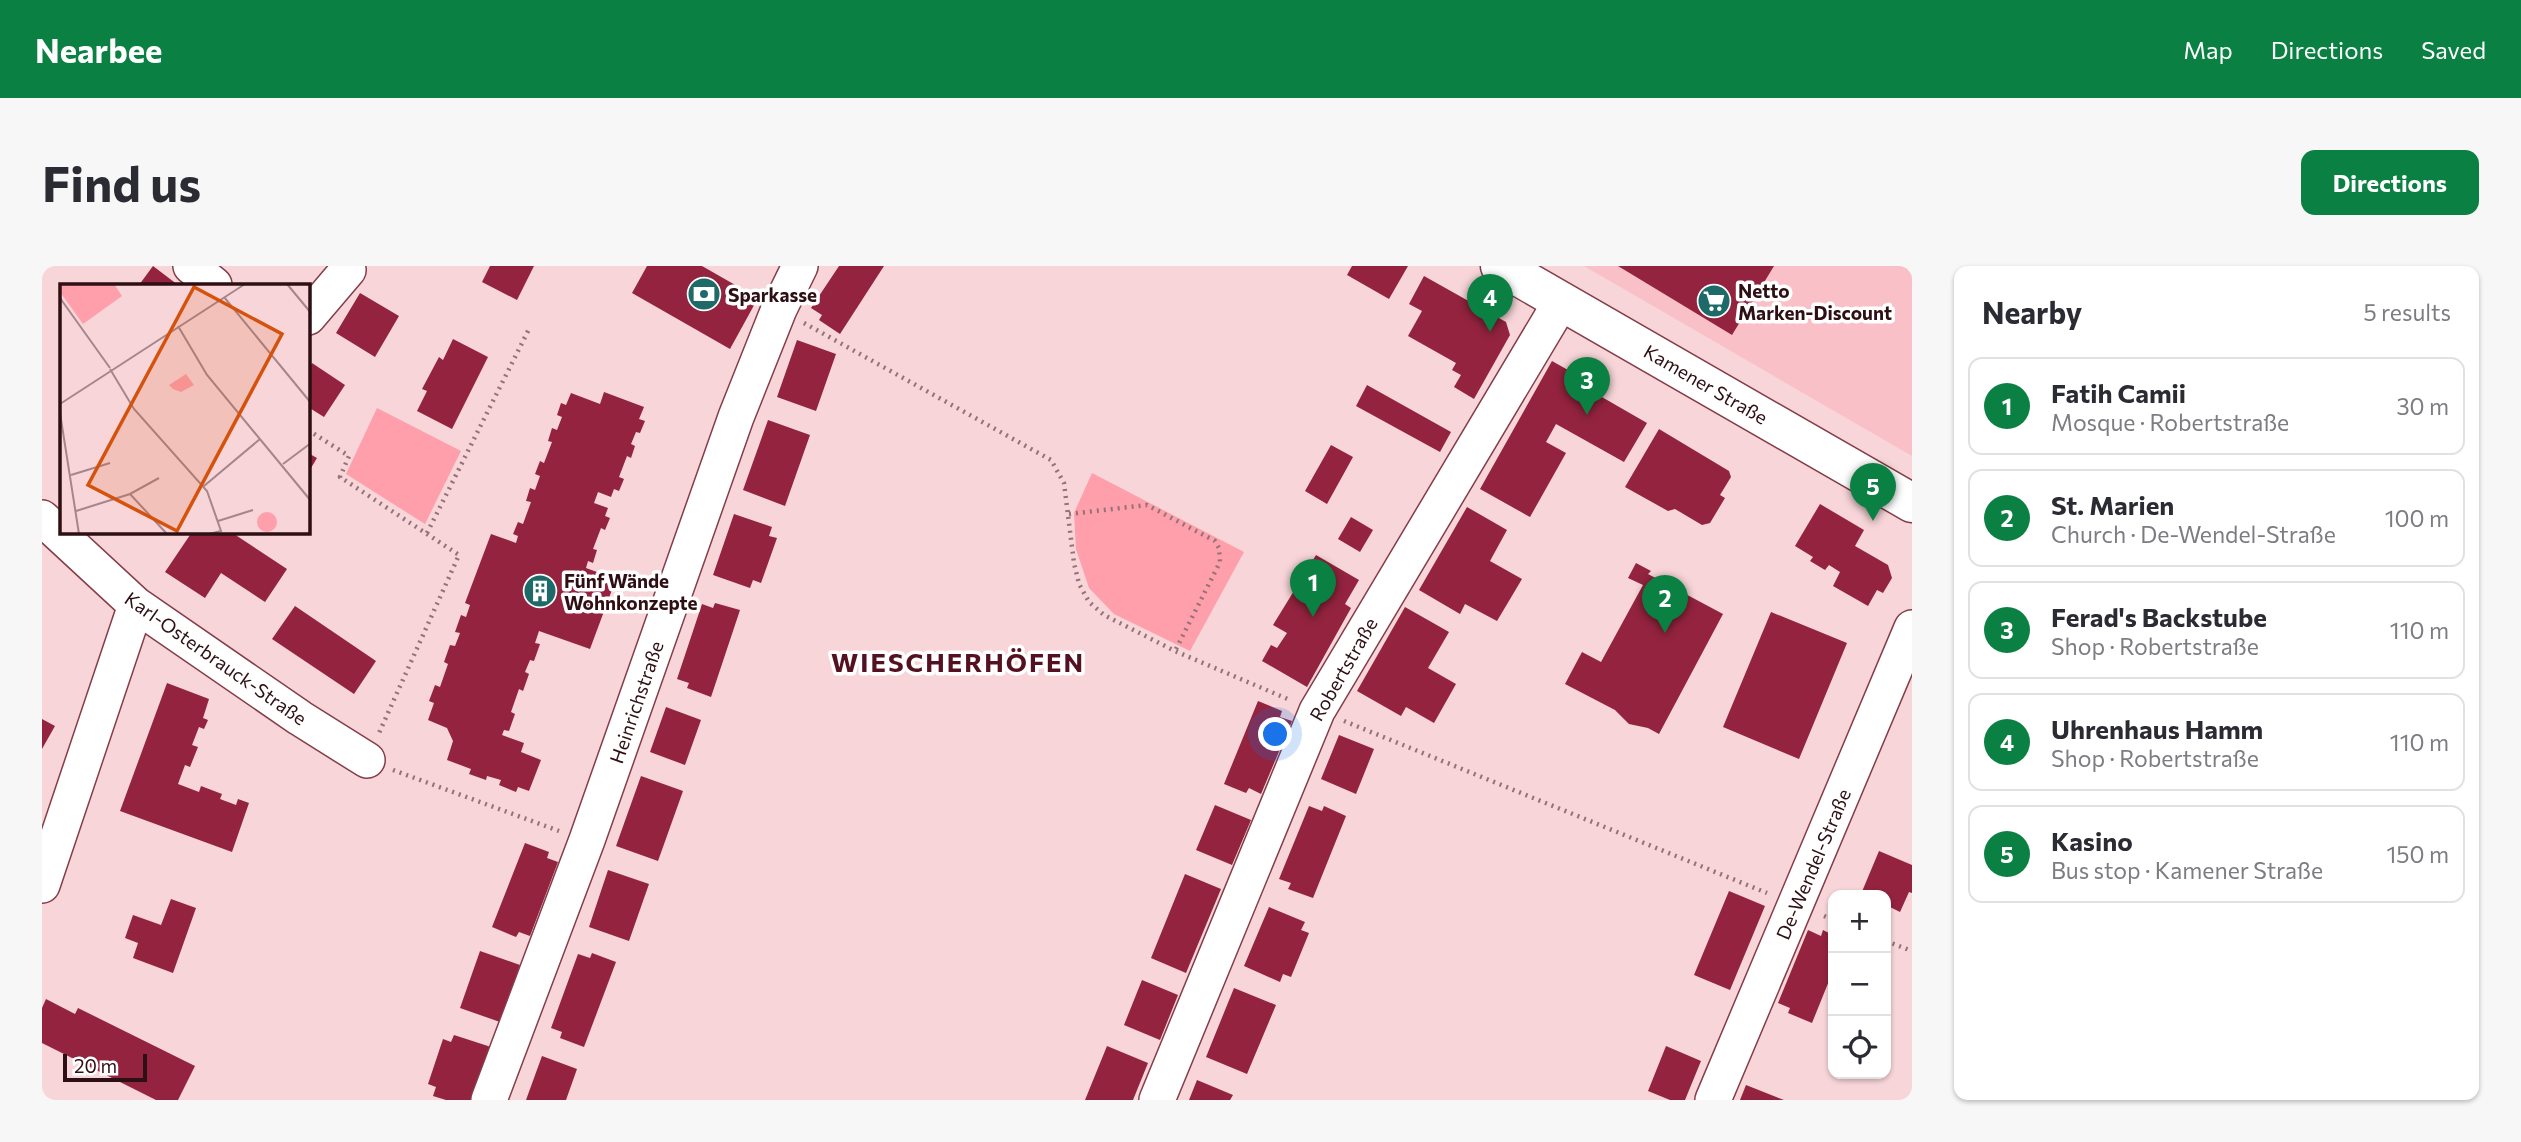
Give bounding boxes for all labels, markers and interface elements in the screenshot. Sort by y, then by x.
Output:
text: Nearbee [35,29,162,70]
text: Map [2183,35,2233,64]
text: Directions [2271,35,2383,64]
text: Saved [2421,35,2486,64]
button: Directions [2301,150,2479,215]
text: Find us [42,152,201,212]
pin: 4 [1467,274,1513,332]
bank icon: Sparkasse [685,275,723,313]
place label: Netto Marken-Discount [1738,279,1892,324]
supermarket icon: Netto Marken-Discount [1695,282,1733,320]
place label: Sparkasse [728,283,817,306]
inset map [60,284,310,534]
text: Nearby [1982,293,2082,330]
text: 5 results [2363,298,2451,326]
street label: Kamener Straße [1640,339,1772,429]
pin: 3 [1564,357,1610,415]
text: Fatih Camii [2051,377,2186,408]
text: 1 [2002,392,2012,420]
text: 30 m [2396,392,2449,420]
text: Mosque · Robertstraße [2051,408,2289,436]
pin: 5 [1850,463,1896,521]
text: St. Marien [2051,489,2174,520]
text: 2 [2000,504,2014,532]
text: 100 m [2385,504,2449,532]
text: Church · De-Wendel-Straße [2051,520,2336,548]
pin: 1 [1290,559,1336,617]
place label: Fünf Wände Wohnkonzepte [564,569,698,614]
building icon: Fünf Wände Wohnkonzepte [521,572,559,610]
pin: 2 [1642,575,1688,633]
street label: Karl-Osterbrauck-Straße [121,586,311,730]
text: Ferad's Backstube [2051,601,2267,632]
street label: Robertstraße [1304,613,1382,725]
text: 3 [2000,616,2014,644]
text: 110 m [2390,616,2449,644]
text: Shop · Robertstraße [2051,632,2259,660]
street label: Heinrichstraße [604,638,668,766]
district label: WIESCHERHÖFEN [831,646,1085,677]
text: Uhrenhaus Hamm [2051,713,2263,744]
your location [1258,717,1292,751]
text: 4 [2000,728,2014,756]
text: 110 m [2390,728,2449,756]
text: Shop · Robertstraße [2051,744,2259,772]
street label: De-Wendel-Straße [1771,785,1855,943]
text: Kasino [2051,825,2133,856]
text: 5 [2000,840,2014,868]
text: 150 m [2386,840,2449,868]
text: Bus stop · Kamener Straße [2051,856,2323,884]
map controls [1828,890,1891,1079]
button: + [1828,890,1891,953]
button: − [1828,953,1891,1016]
button: locate [1828,1016,1891,1079]
scale bar [63,1051,147,1083]
text: 20 m [74,1054,117,1077]

